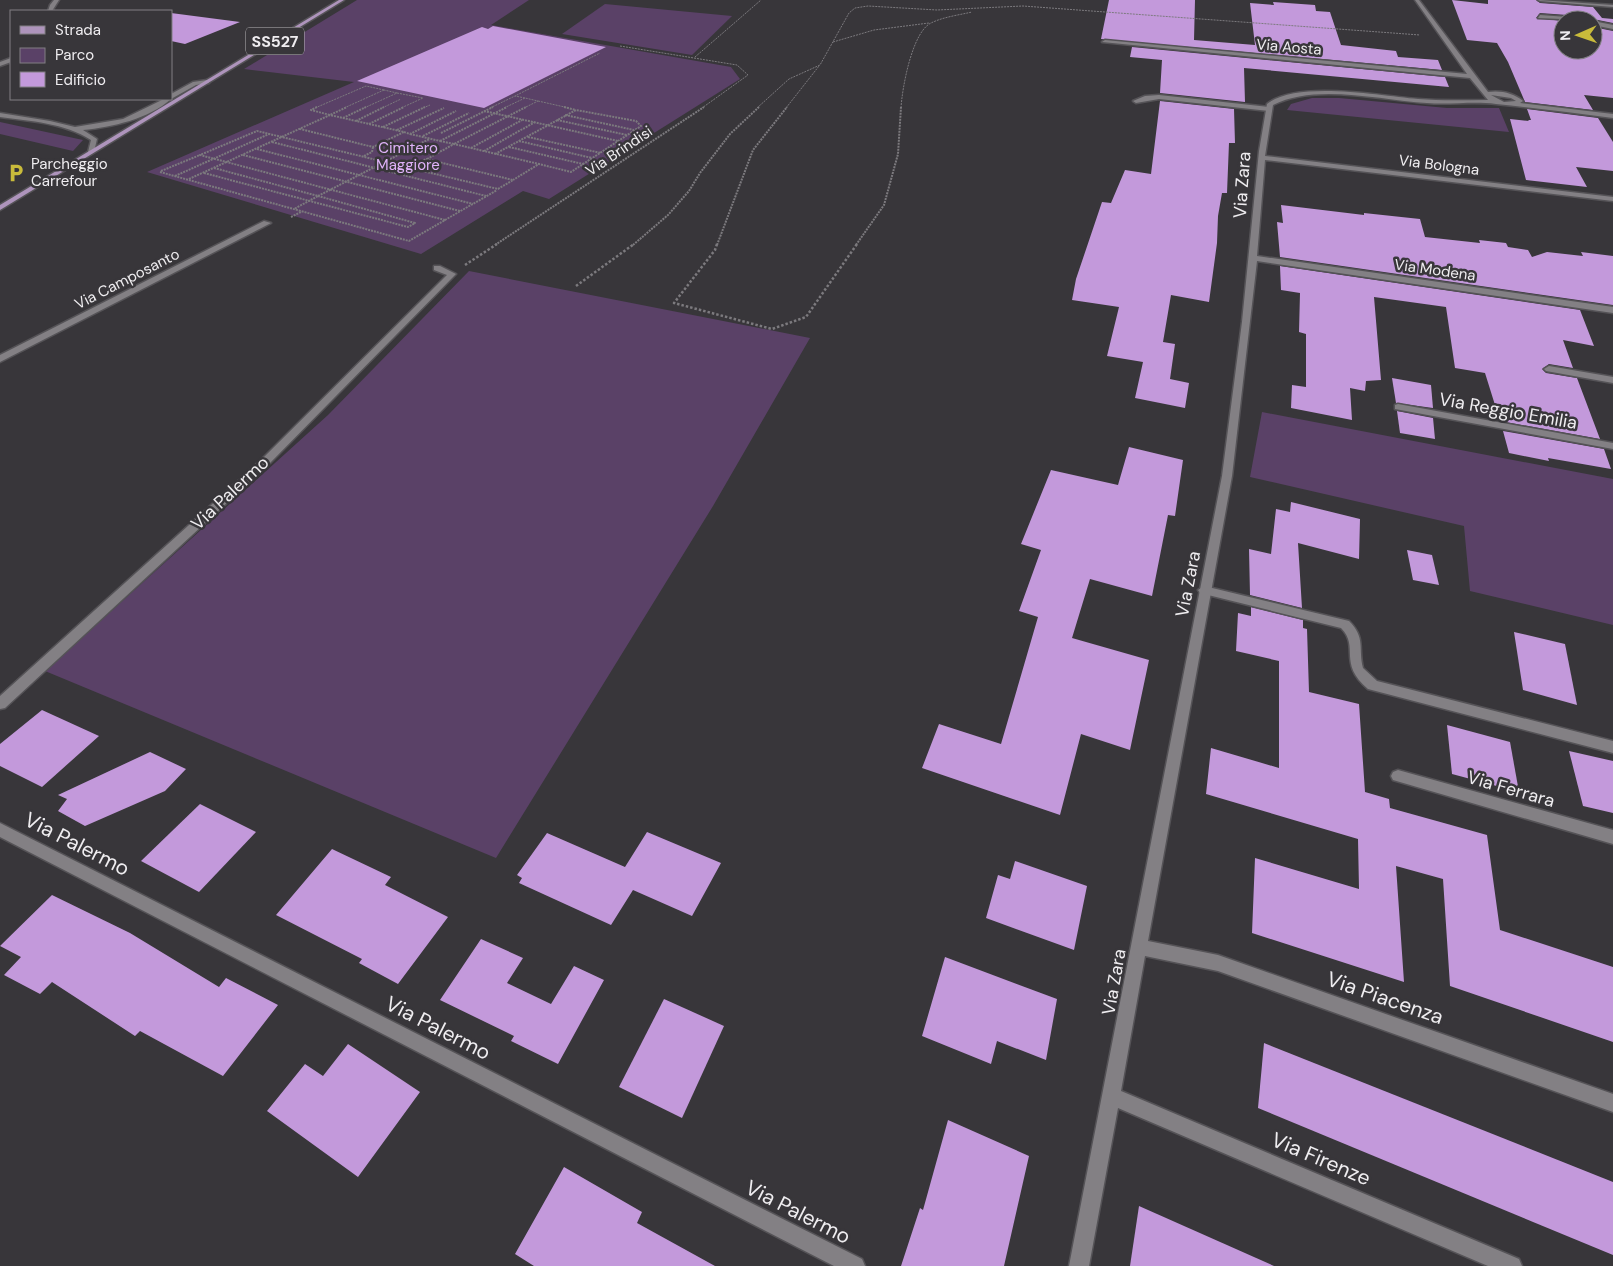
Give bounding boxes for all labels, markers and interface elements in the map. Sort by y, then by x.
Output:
legend [10,10,172,100]
north arrow [1553,10,1603,60]
text: Strada [55,20,101,40]
road number: SS527 [246,27,304,54]
text: N [1556,30,1574,41]
street label: Via Aosta [1256,34,1322,60]
text: Parco [55,45,94,65]
text: Edificio [55,70,106,90]
street label: Via Brindisi [582,121,656,181]
park label: Cimitero Maggiore [376,138,440,175]
street label: Via Bologna [1398,150,1480,180]
street label: Via Zara [1228,151,1256,219]
place label: Parcheggio Carrefour [31,154,108,191]
parking icon: Parcheggio Carrefour [5,162,27,184]
street label: Via Camposanto [71,244,183,314]
street label: Via Modena [1393,254,1477,286]
street label: Via Reggio Emilia [1437,387,1579,435]
street label: Via Palermo [186,451,274,535]
street label: Via Zara [1170,549,1206,619]
street label: Via Ferrara [1464,765,1558,813]
street label: Via Palermo [20,805,134,883]
street label: Via Zara [1096,947,1132,1017]
street label: Via Piacenza [1323,965,1447,1031]
street label: Via Palermo [381,989,495,1067]
street label: Via Firenze [1267,1126,1375,1192]
street label: Via Palermo [741,1173,855,1251]

